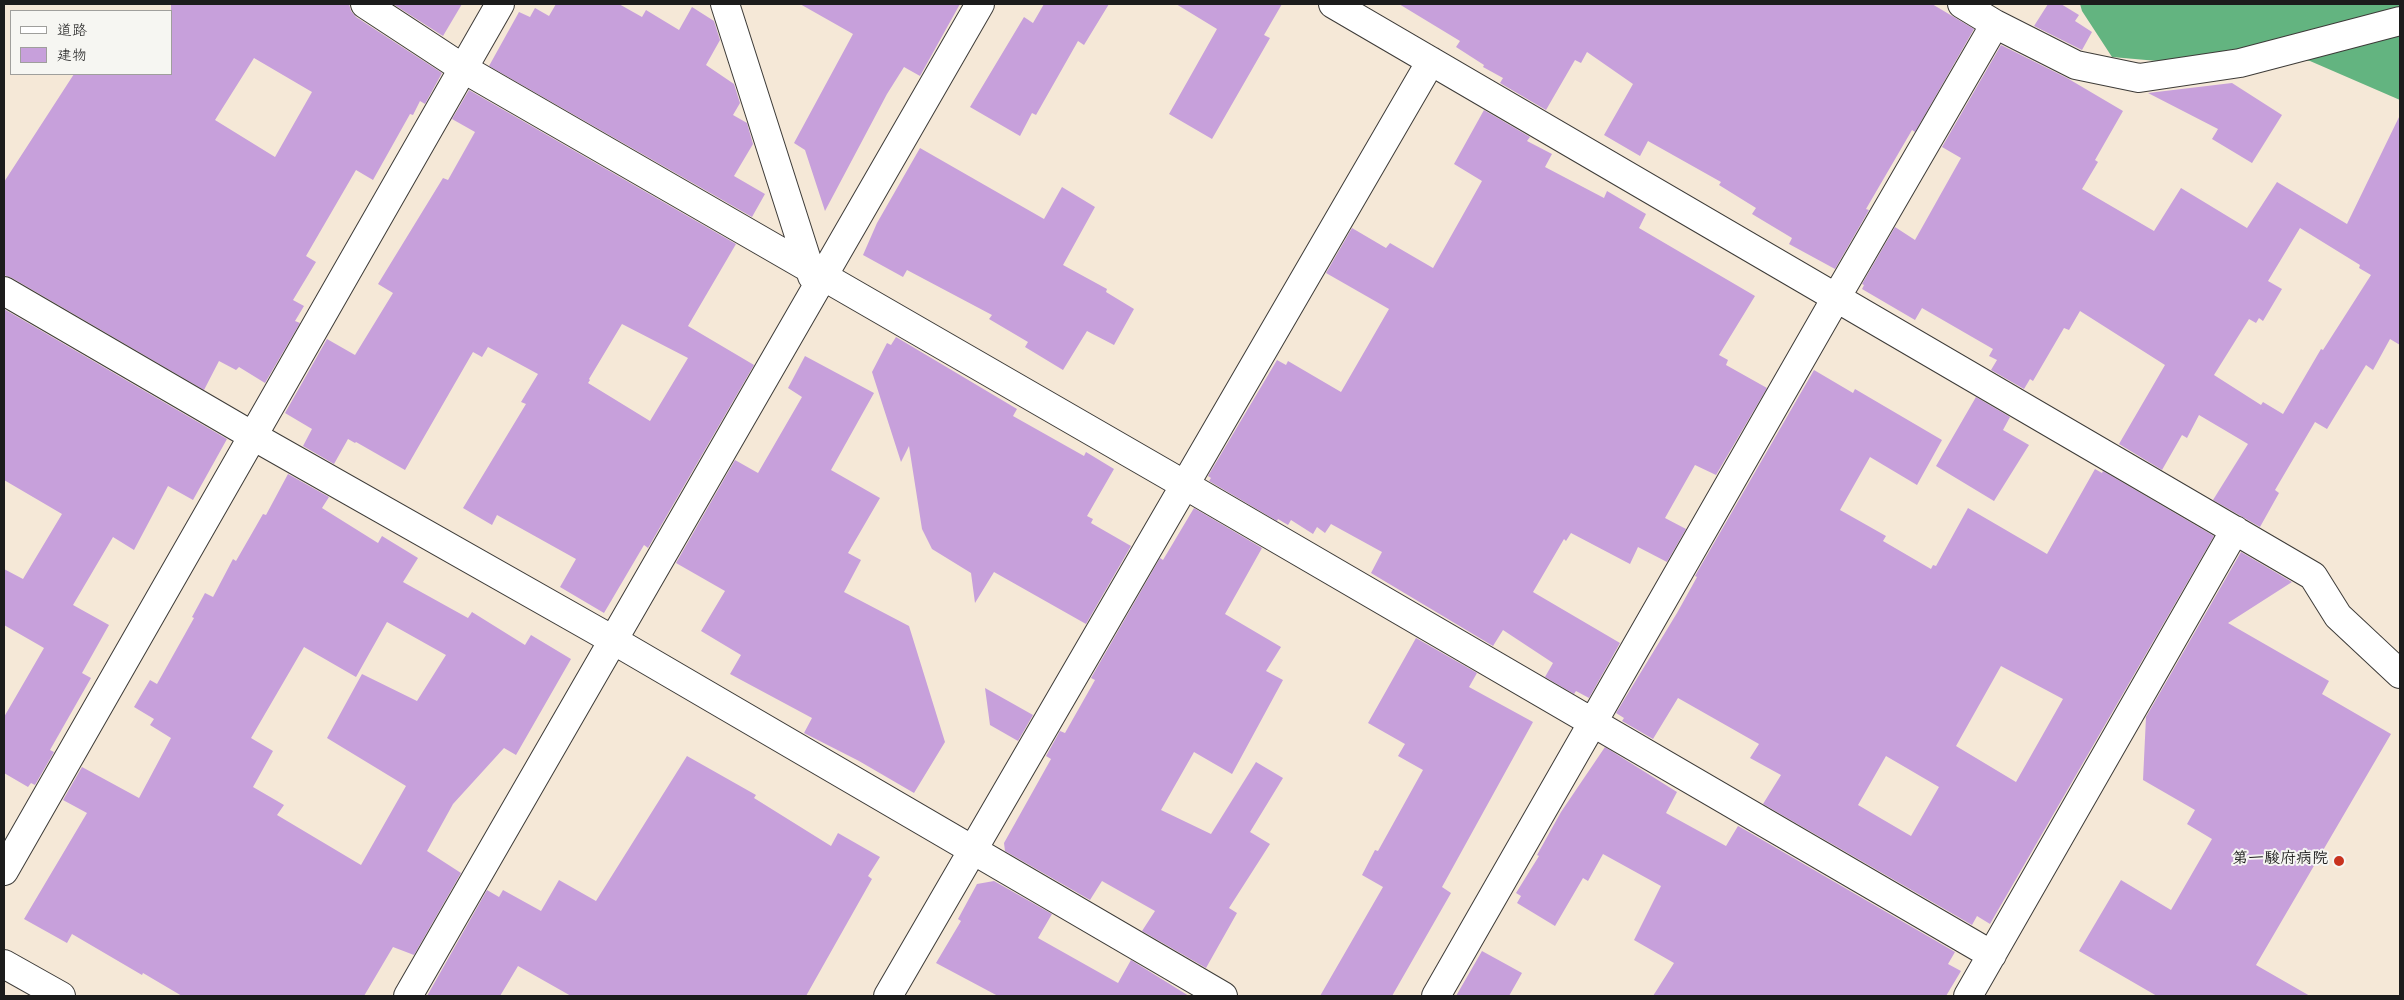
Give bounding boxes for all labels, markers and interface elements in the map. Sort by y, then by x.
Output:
legend [10,10,172,75]
text: 道路 [57,23,87,41]
text: 建物 [57,48,87,66]
place label: 第一駿府病院 [2232,851,2328,871]
marker: 第一駿府病院 [2332,854,2346,868]

